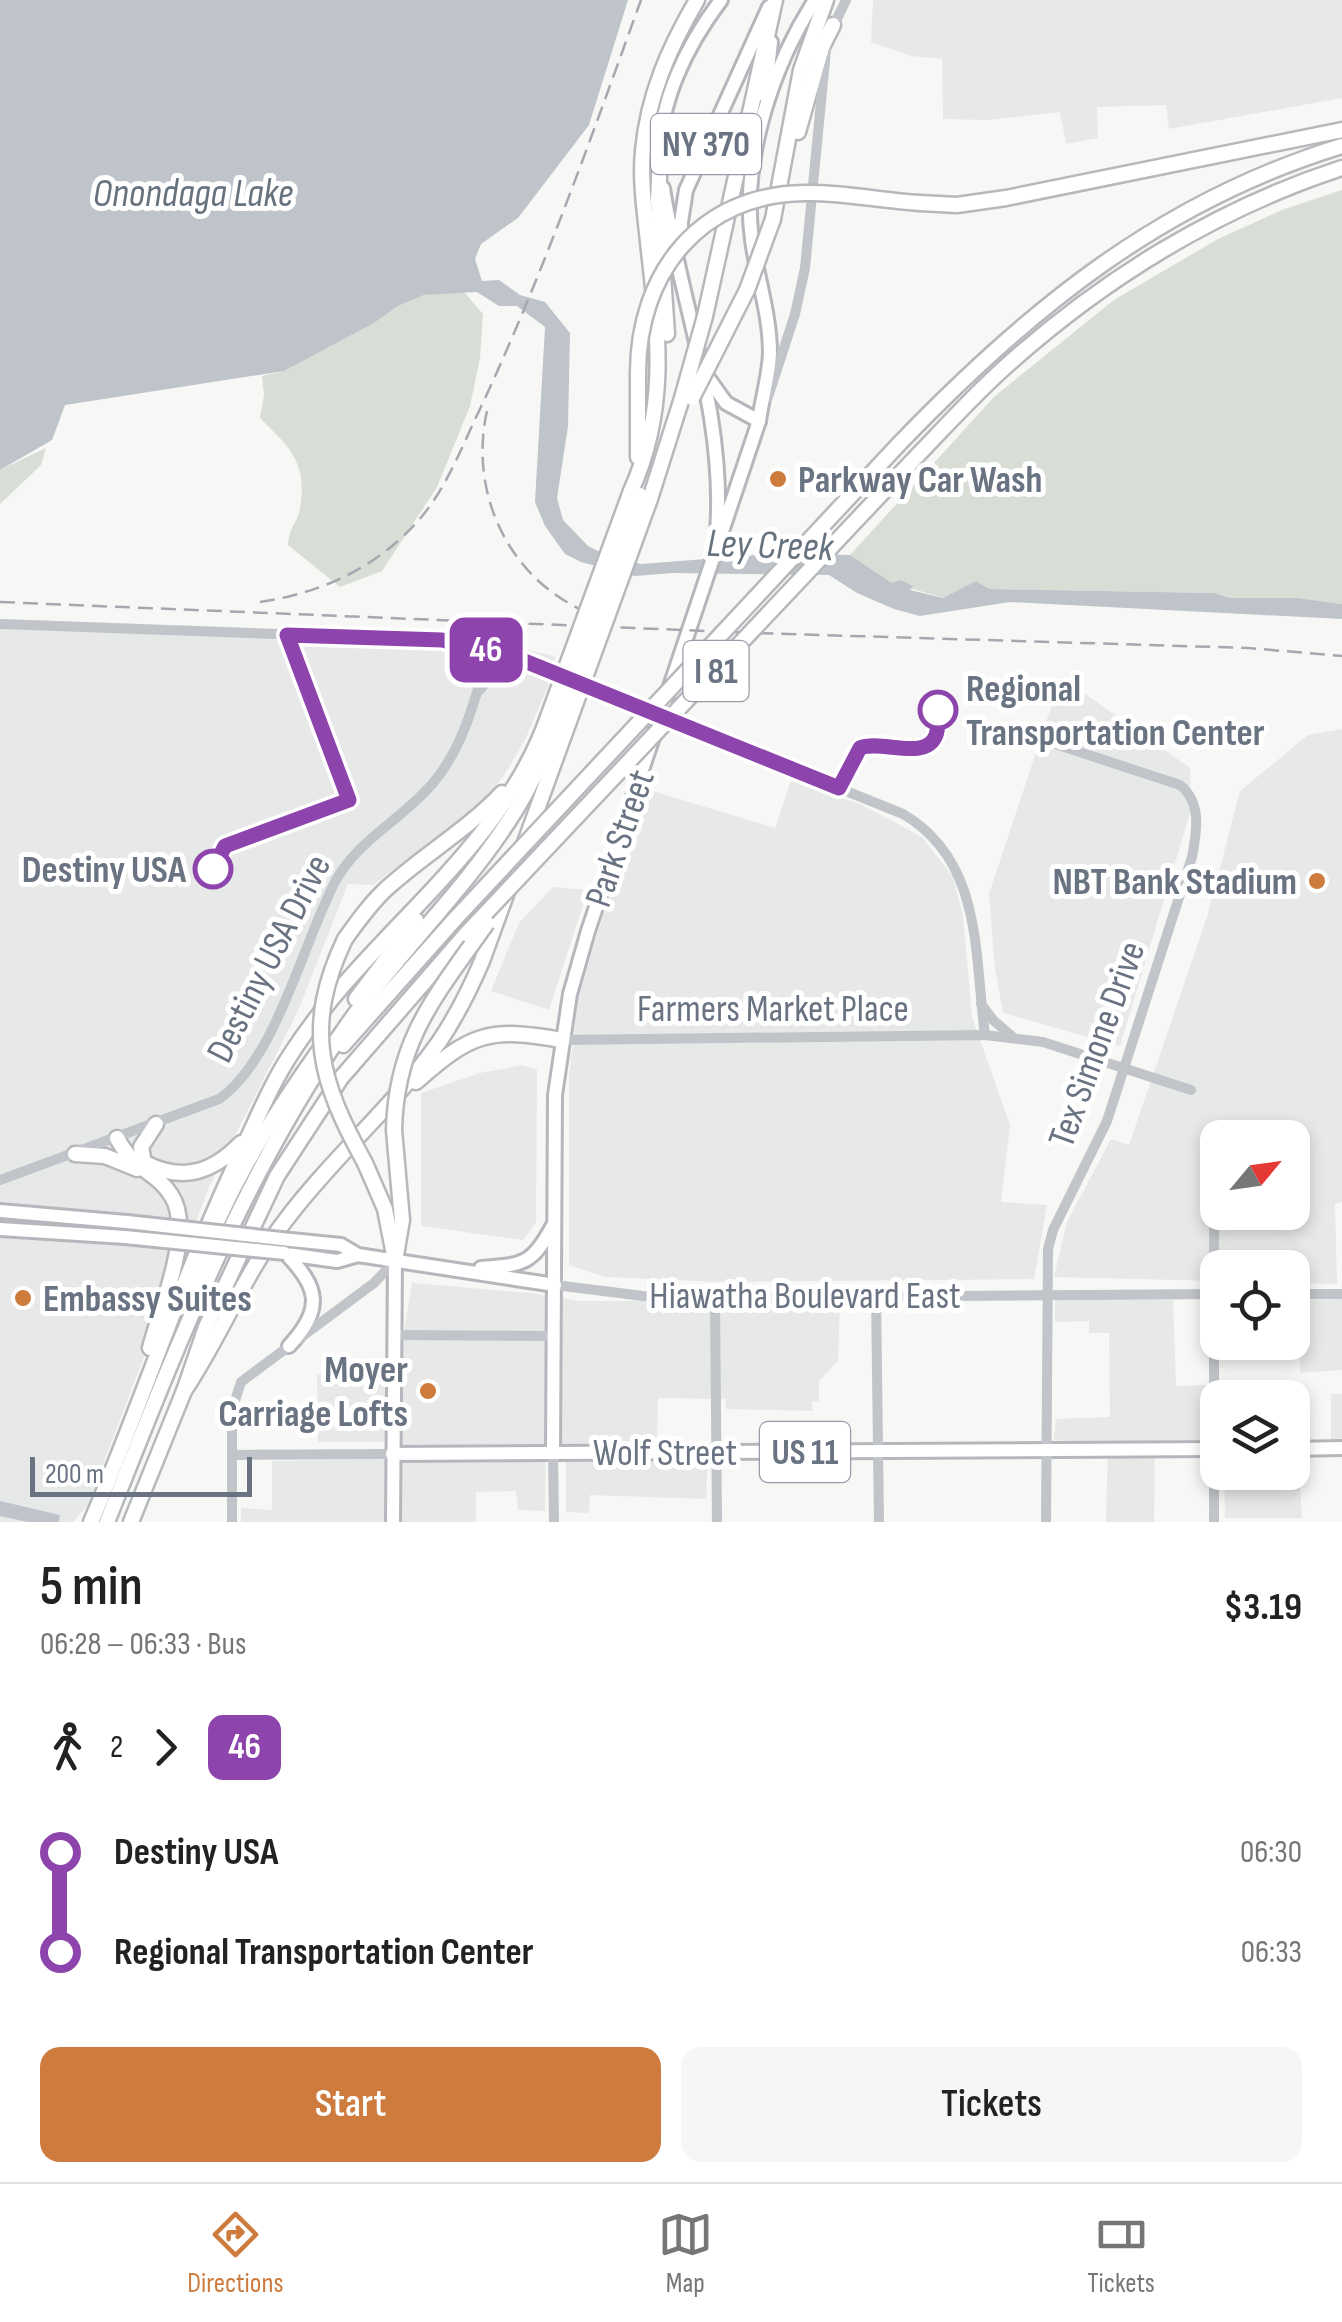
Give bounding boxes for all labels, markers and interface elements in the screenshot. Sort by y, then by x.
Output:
road number: NY 370 [651,114,761,174]
water label: Onondaga Lake [93,170,293,218]
place label: Parkway Car Wash [798,458,1043,503]
marker: Parkway Car Wash [767,468,789,490]
water label: Ley Creek [706,520,835,572]
line badge: 46 [441,618,531,682]
text: 46 [470,629,502,672]
road number: I 81 [684,641,748,701]
place label: Regional Transportation Center [966,667,1265,756]
marker: Regional Transportation Center [919,691,957,729]
street label: Park Street [576,764,665,913]
street label: Destiny USA Drive [198,847,341,1070]
place label: Destiny USA [22,848,187,893]
marker: Destiny USA [194,850,232,888]
place label: NBT Bank Stadium [1053,860,1297,905]
marker: NBT Bank Stadium [1306,870,1328,892]
street label: Tex Simone Drive [1039,936,1155,1154]
street label: Farmers Market Place [637,987,909,1032]
north arrow [1200,1120,1310,1230]
map controls [1200,1120,1310,1490]
button: locate [1200,1250,1310,1360]
street label: Hiawatha Boulevard East [649,1274,961,1319]
place label: Embassy Suites [43,1277,252,1322]
marker: Embassy Suites [12,1287,34,1309]
place label: Moyer Carriage Lofts [218,1348,408,1437]
marker: Moyer Carriage Lofts [417,1380,439,1402]
button: layers [1200,1380,1310,1490]
road number: US 11 [760,1422,850,1482]
street label: Wolf Street [593,1431,737,1476]
scale bar [30,1452,252,1496]
text: 200 m [45,1458,104,1491]
text: 5 min [40,1554,143,1621]
text: $3.19 [1224,1585,1302,1630]
text: 06:28 – 06:33 · Bus [40,1625,246,1664]
icon: walk [40,1720,95,1775]
icon: forward [138,1720,193,1775]
text: 46 [228,1726,261,1769]
text: 2 [110,1728,123,1767]
text: Destiny USA [114,1830,278,1875]
text: 06:30 [1240,1833,1302,1872]
text: Regional Transportation Center [114,1930,533,1975]
text: 06:33 [1241,1933,1302,1972]
button: Start [40,2047,661,2162]
button: Tickets [681,2047,1302,2162]
tab: Directions [187,2207,283,2300]
tab: Map [658,2207,713,2300]
tab: Tickets [1087,2207,1155,2300]

